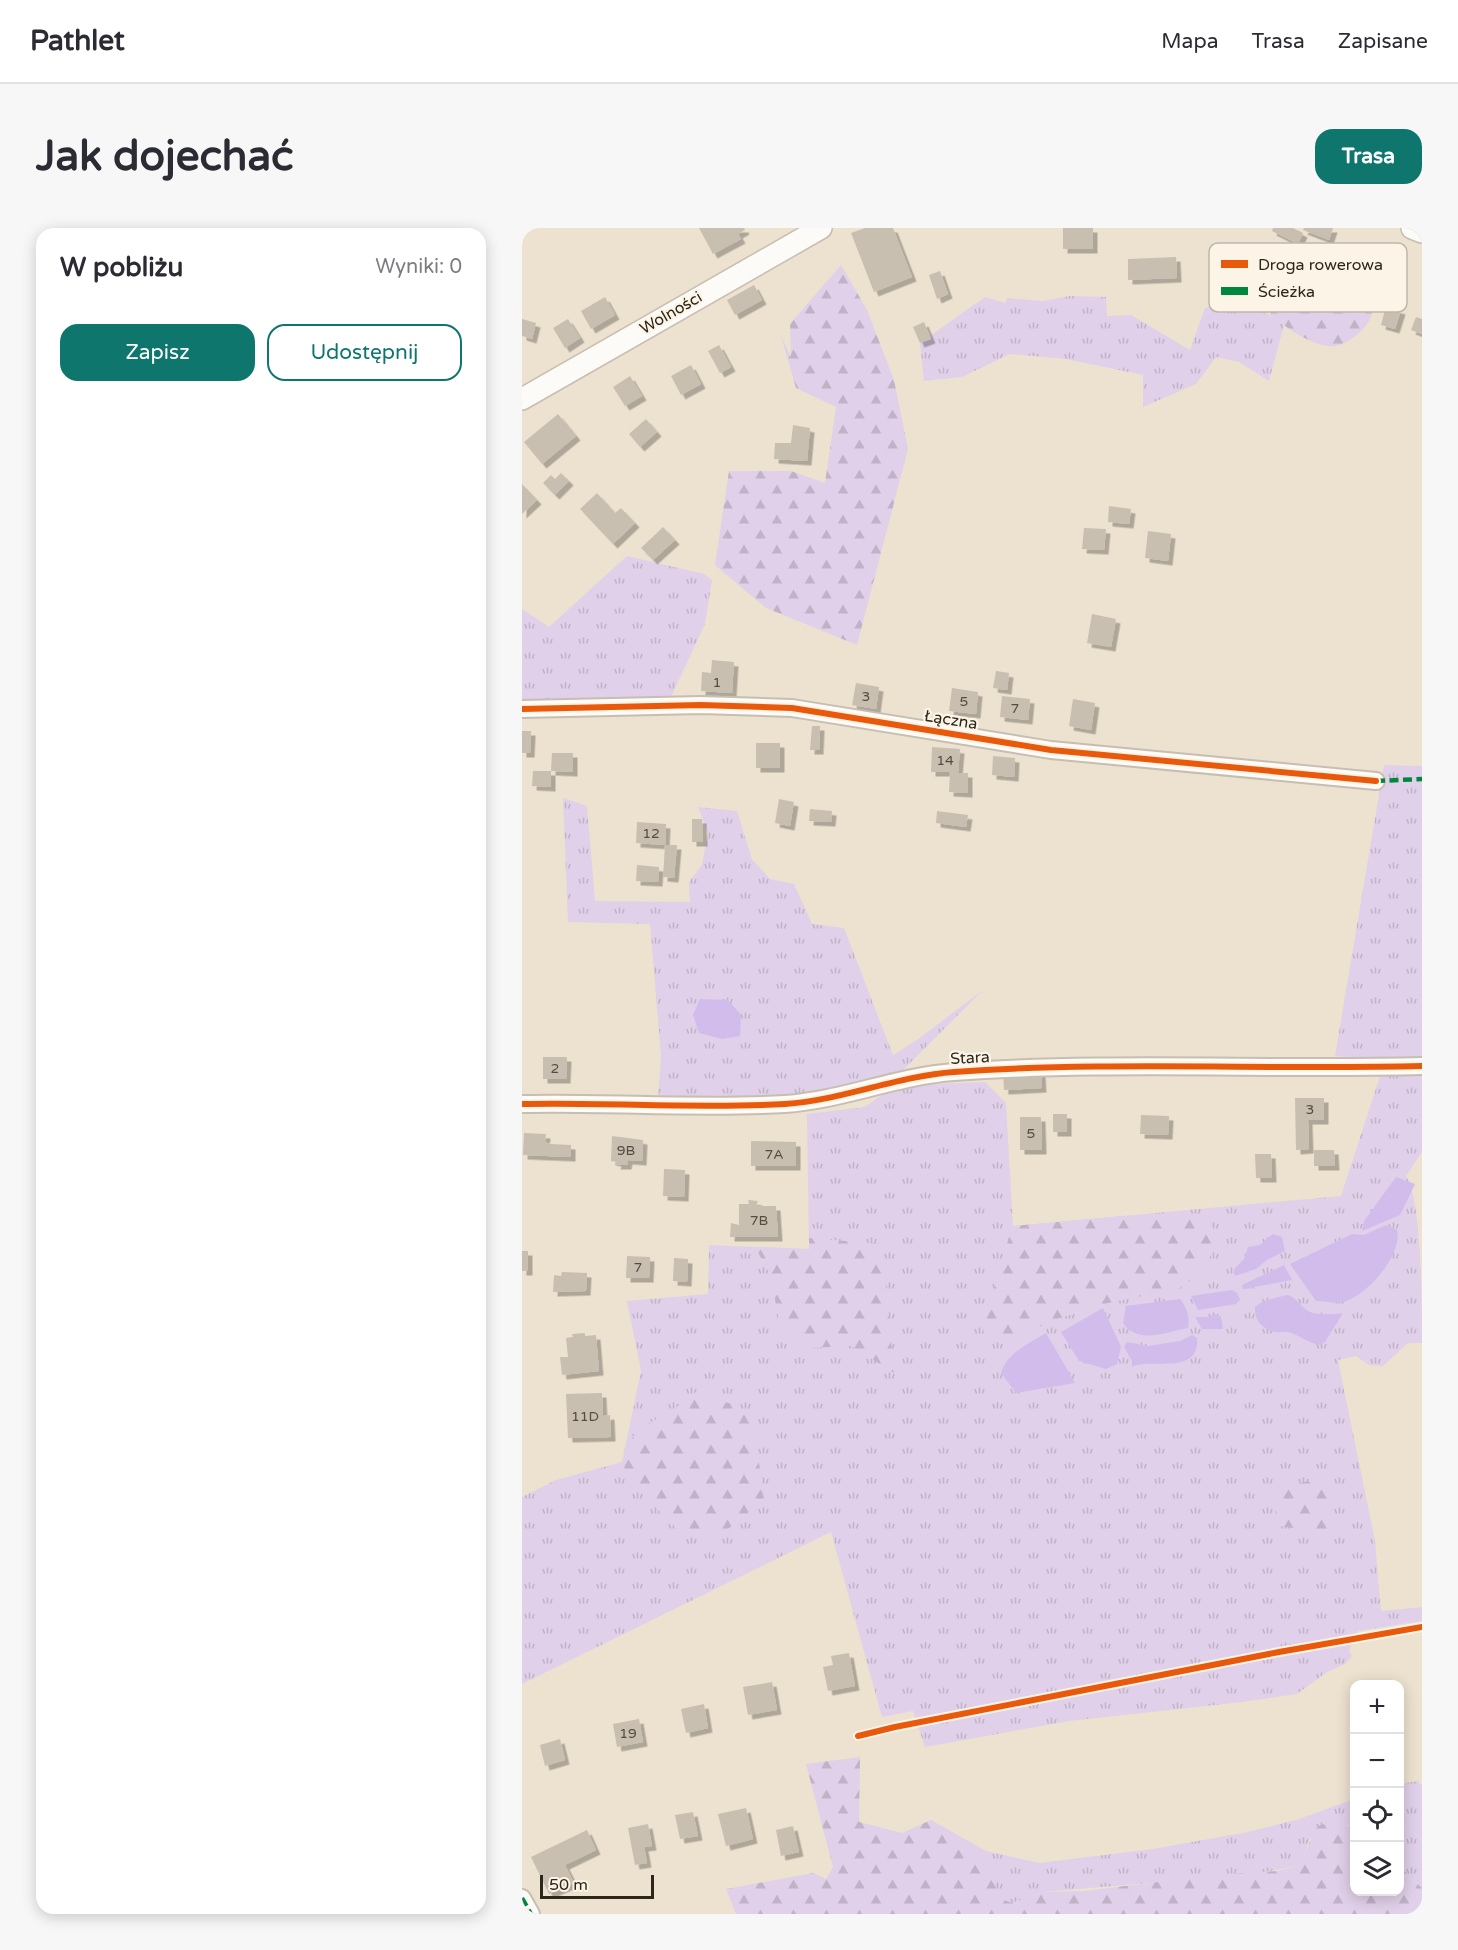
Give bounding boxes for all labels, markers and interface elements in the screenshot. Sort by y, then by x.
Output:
text: Pathlet [30,24,125,58]
text: Mapa [1161,29,1218,54]
text: Trasa [1251,29,1305,54]
text: Zapisane [1338,29,1428,54]
button: Trasa [1315,129,1422,184]
text: Jak dojechać [36,131,293,182]
legend [1209,243,1407,312]
text: W pobliżu [60,252,183,283]
text: Wyniki: 0 [375,255,462,279]
text: Droga rowerowa [1258,255,1383,275]
text: Ścieżka [1258,282,1315,302]
street label: Wolności [636,287,706,339]
button: Zapisz [60,324,255,381]
button: Udostępnij [267,324,462,381]
house number: 1 [713,674,721,691]
house number: 3 [862,688,870,705]
house number: 5 [960,693,968,710]
house number: 7 [1011,700,1019,717]
street label: Łączna [923,706,979,734]
house number: 14 [936,752,954,769]
house number: 12 [642,825,660,842]
street label: Stara [950,1047,990,1069]
house number: 2 [551,1060,559,1077]
house number: 3 [1306,1101,1314,1118]
house number: 5 [1027,1125,1035,1142]
house number: 9B [617,1142,635,1159]
house number: 7A [764,1146,784,1163]
house number: 7B [750,1212,768,1229]
house number: 7 [634,1259,642,1276]
house number: 11D [571,1408,599,1425]
map controls [1350,1680,1404,1896]
button: + [1350,1680,1404,1734]
house number: 19 [619,1725,637,1742]
button: − [1350,1734,1404,1788]
button: locate [1350,1788,1404,1842]
button: layers [1350,1842,1404,1896]
scale bar [540,1872,654,1900]
text: 50 m [549,1875,588,1895]

